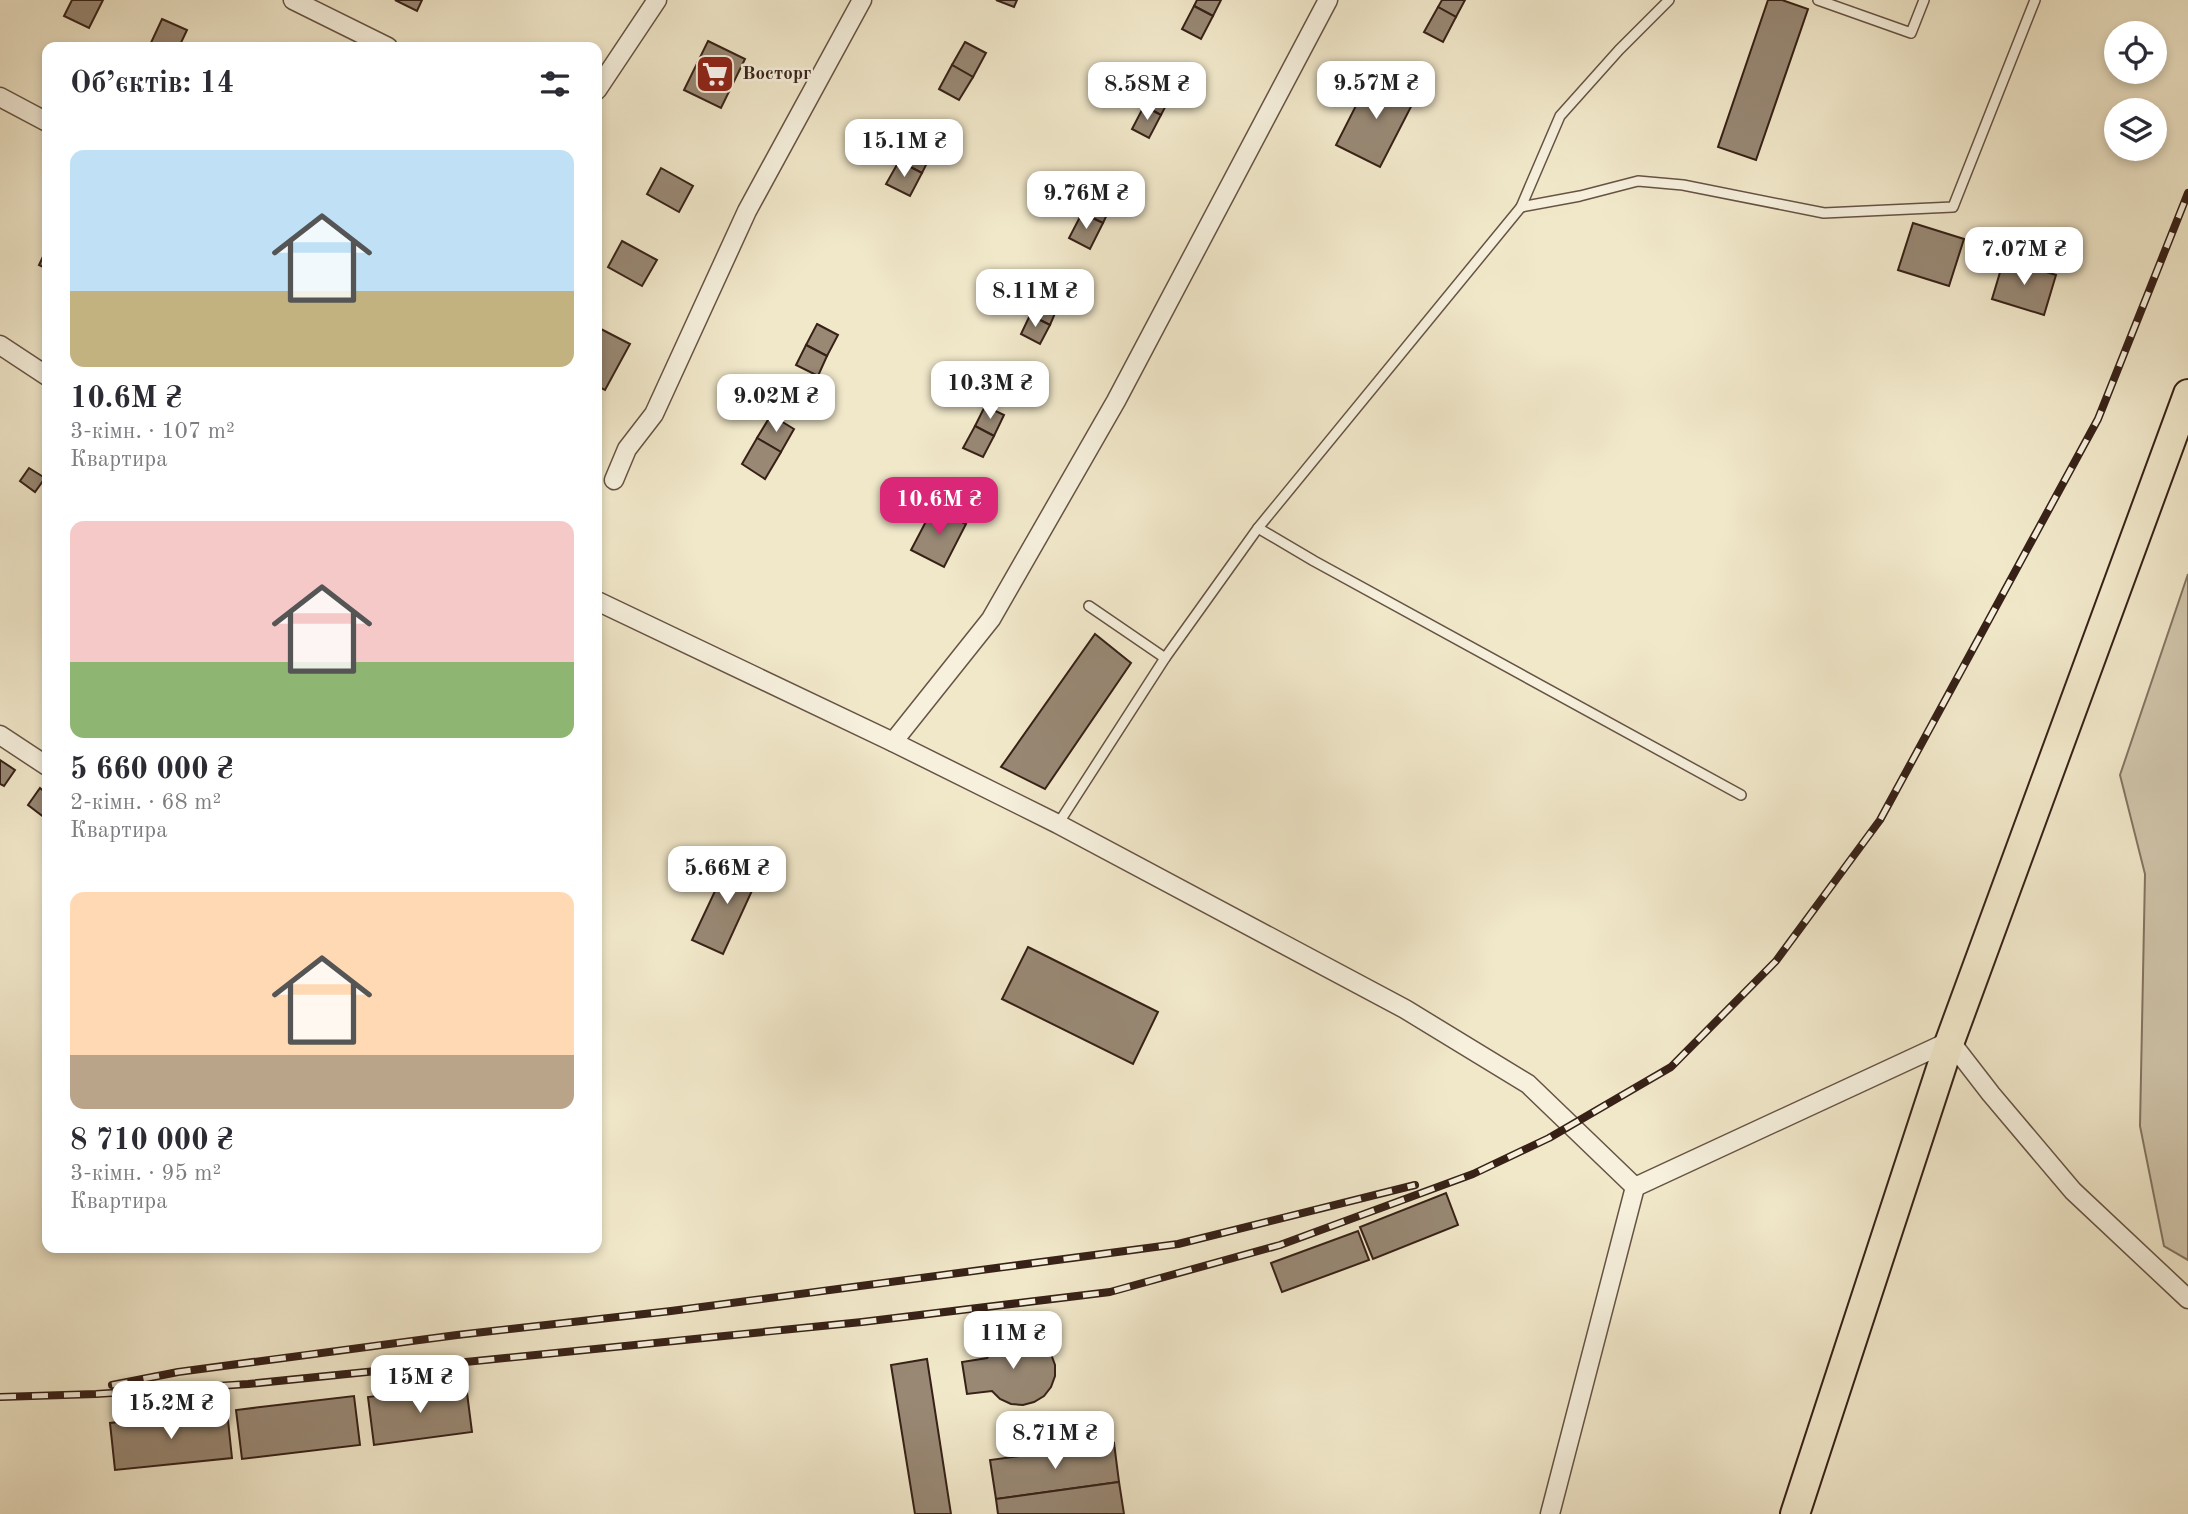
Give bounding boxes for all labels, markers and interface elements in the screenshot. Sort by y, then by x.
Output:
map controls [2104,21,2167,161]
button: locate [2104,21,2167,84]
supermarket icon: Восторг [694,53,736,95]
pin: 9.57M ₴ [1311,61,1441,121]
pin: 8.58M ₴ [1082,62,1212,122]
icon: filters [536,65,574,103]
place label: Восторг [742,65,811,84]
text: Об’єктів: 14 [70,69,234,99]
text: 9.57M ₴ [1333,72,1419,95]
text: 8.58M ₴ [1104,73,1190,96]
button: layers [2104,98,2167,161]
pin: 15.1M ₴ [839,120,969,179]
text: 15.1M ₴ [861,130,947,153]
pin: 9.76M ₴ [1021,172,1151,231]
text: 9.76M ₴ [1043,182,1129,205]
icon: home [259,195,385,321]
pin: 7.07M ₴ [1959,228,2089,287]
text: 7.07M ₴ [1981,238,2067,261]
pin: 8.11M ₴ [970,270,1100,329]
text: 8.11M ₴ [992,280,1078,303]
pin: 10.3M ₴ [925,362,1055,421]
text: 10.3M ₴ [947,372,1033,395]
pin: 9.02M ₴ [711,374,841,434]
text: 10.6M ₴ [70,384,182,414]
text: 9.02M ₴ [733,385,819,408]
text: 3-кімн. · 107 m² [70,420,235,443]
text: Квартира [70,448,168,471]
pin: 10.6M ₴ [874,477,1004,537]
text: 10.6M ₴ [896,488,982,511]
icon: home [259,566,385,692]
text: 5 660 000 ₴ [70,755,234,785]
text: 2-кімн. · 68 m² [70,791,221,814]
text: Квартира [70,819,168,842]
pin: 5.66M ₴ [662,846,792,906]
text: 5.66M ₴ [684,857,770,880]
icon: home [259,937,385,1063]
text: 8 710 000 ₴ [70,1126,234,1156]
text: 3-кімн. · 95 m² [70,1162,221,1185]
text: Квартира [70,1190,168,1213]
pin: 11M ₴ [964,1312,1062,1371]
text: 11M ₴ [980,1322,1046,1345]
pin: 15M ₴ [371,1356,469,1415]
text: 15M ₴ [387,1366,453,1389]
pin: 15.2M ₴ [106,1382,236,1441]
text: 15.2M ₴ [128,1392,214,1415]
pin: 8.71M ₴ [990,1412,1120,1471]
text: 8.71M ₴ [1012,1422,1098,1445]

